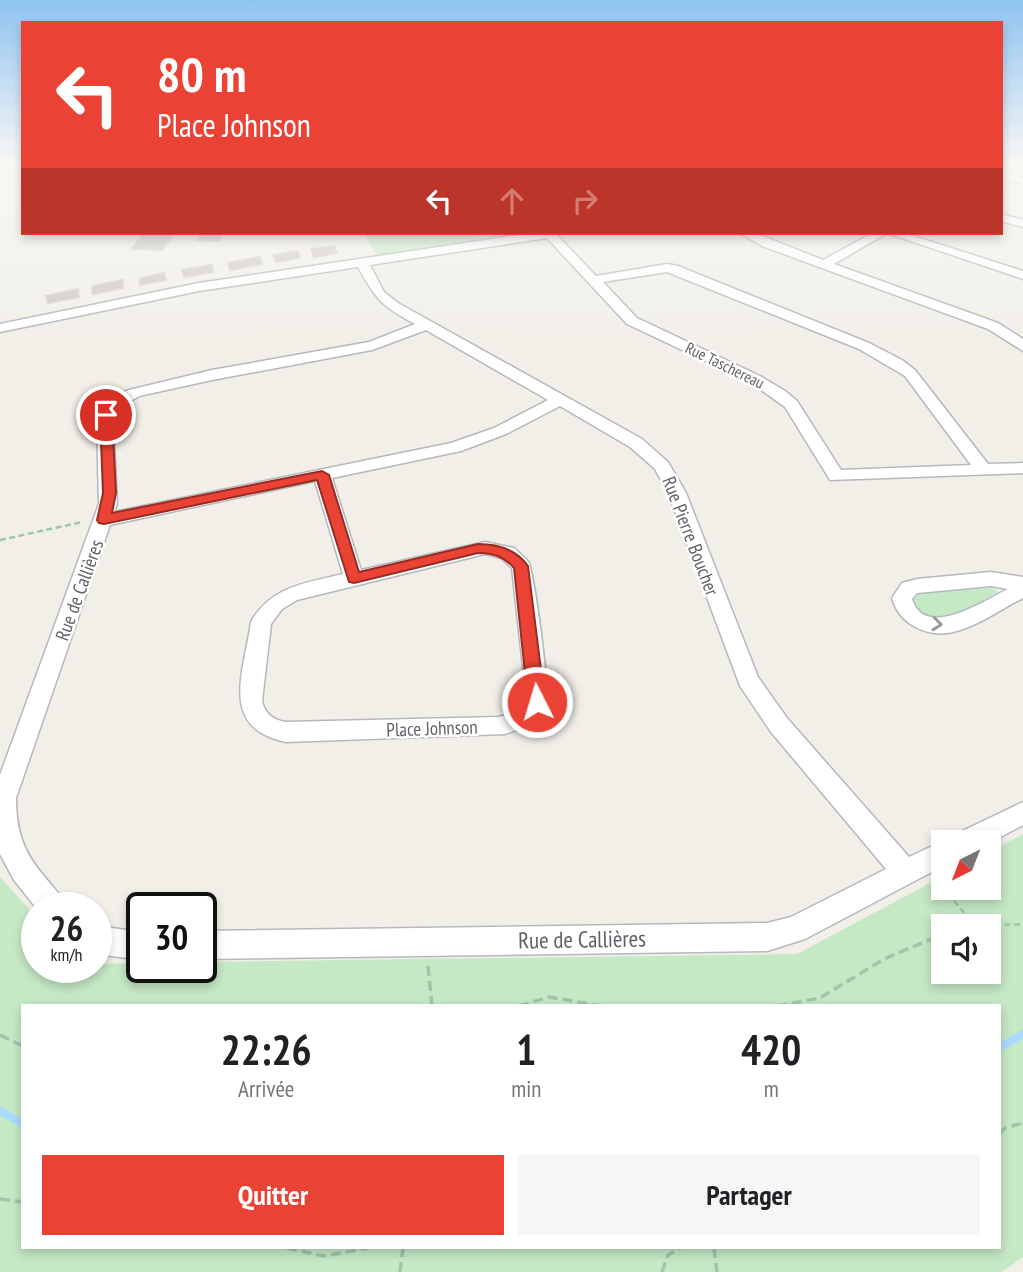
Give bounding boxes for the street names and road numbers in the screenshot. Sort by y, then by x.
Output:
street label: Rue Taschereau [682,337,768,393]
street label: Rue Pierre Boucher [657,473,725,600]
street label: Rue de Callières [50,536,108,644]
street label: Place Johnson [386,714,478,742]
street label: Rue de Callières [518,923,646,955]

